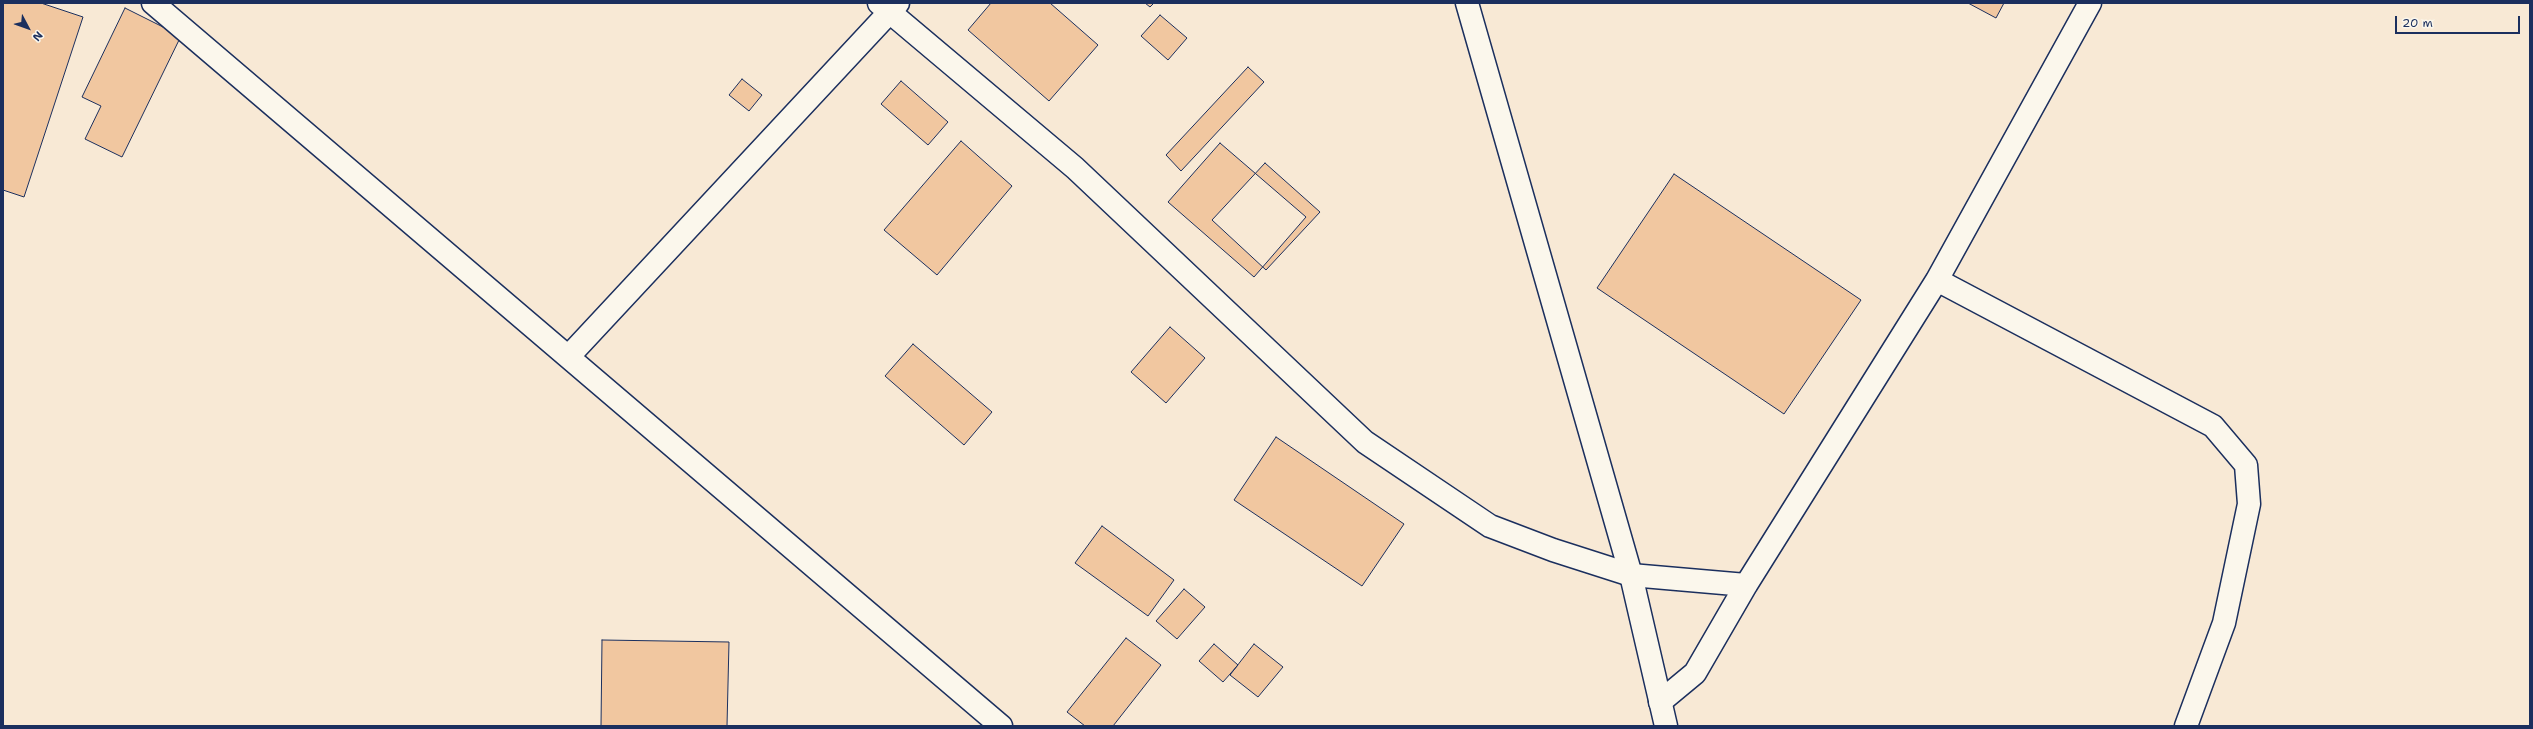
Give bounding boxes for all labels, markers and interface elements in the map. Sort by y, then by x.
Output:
north arrow [8,8,48,48]
scale bar [2397,8,2522,34]
text: 20 m [2402,15,2433,31]
text: N [29,28,46,44]

